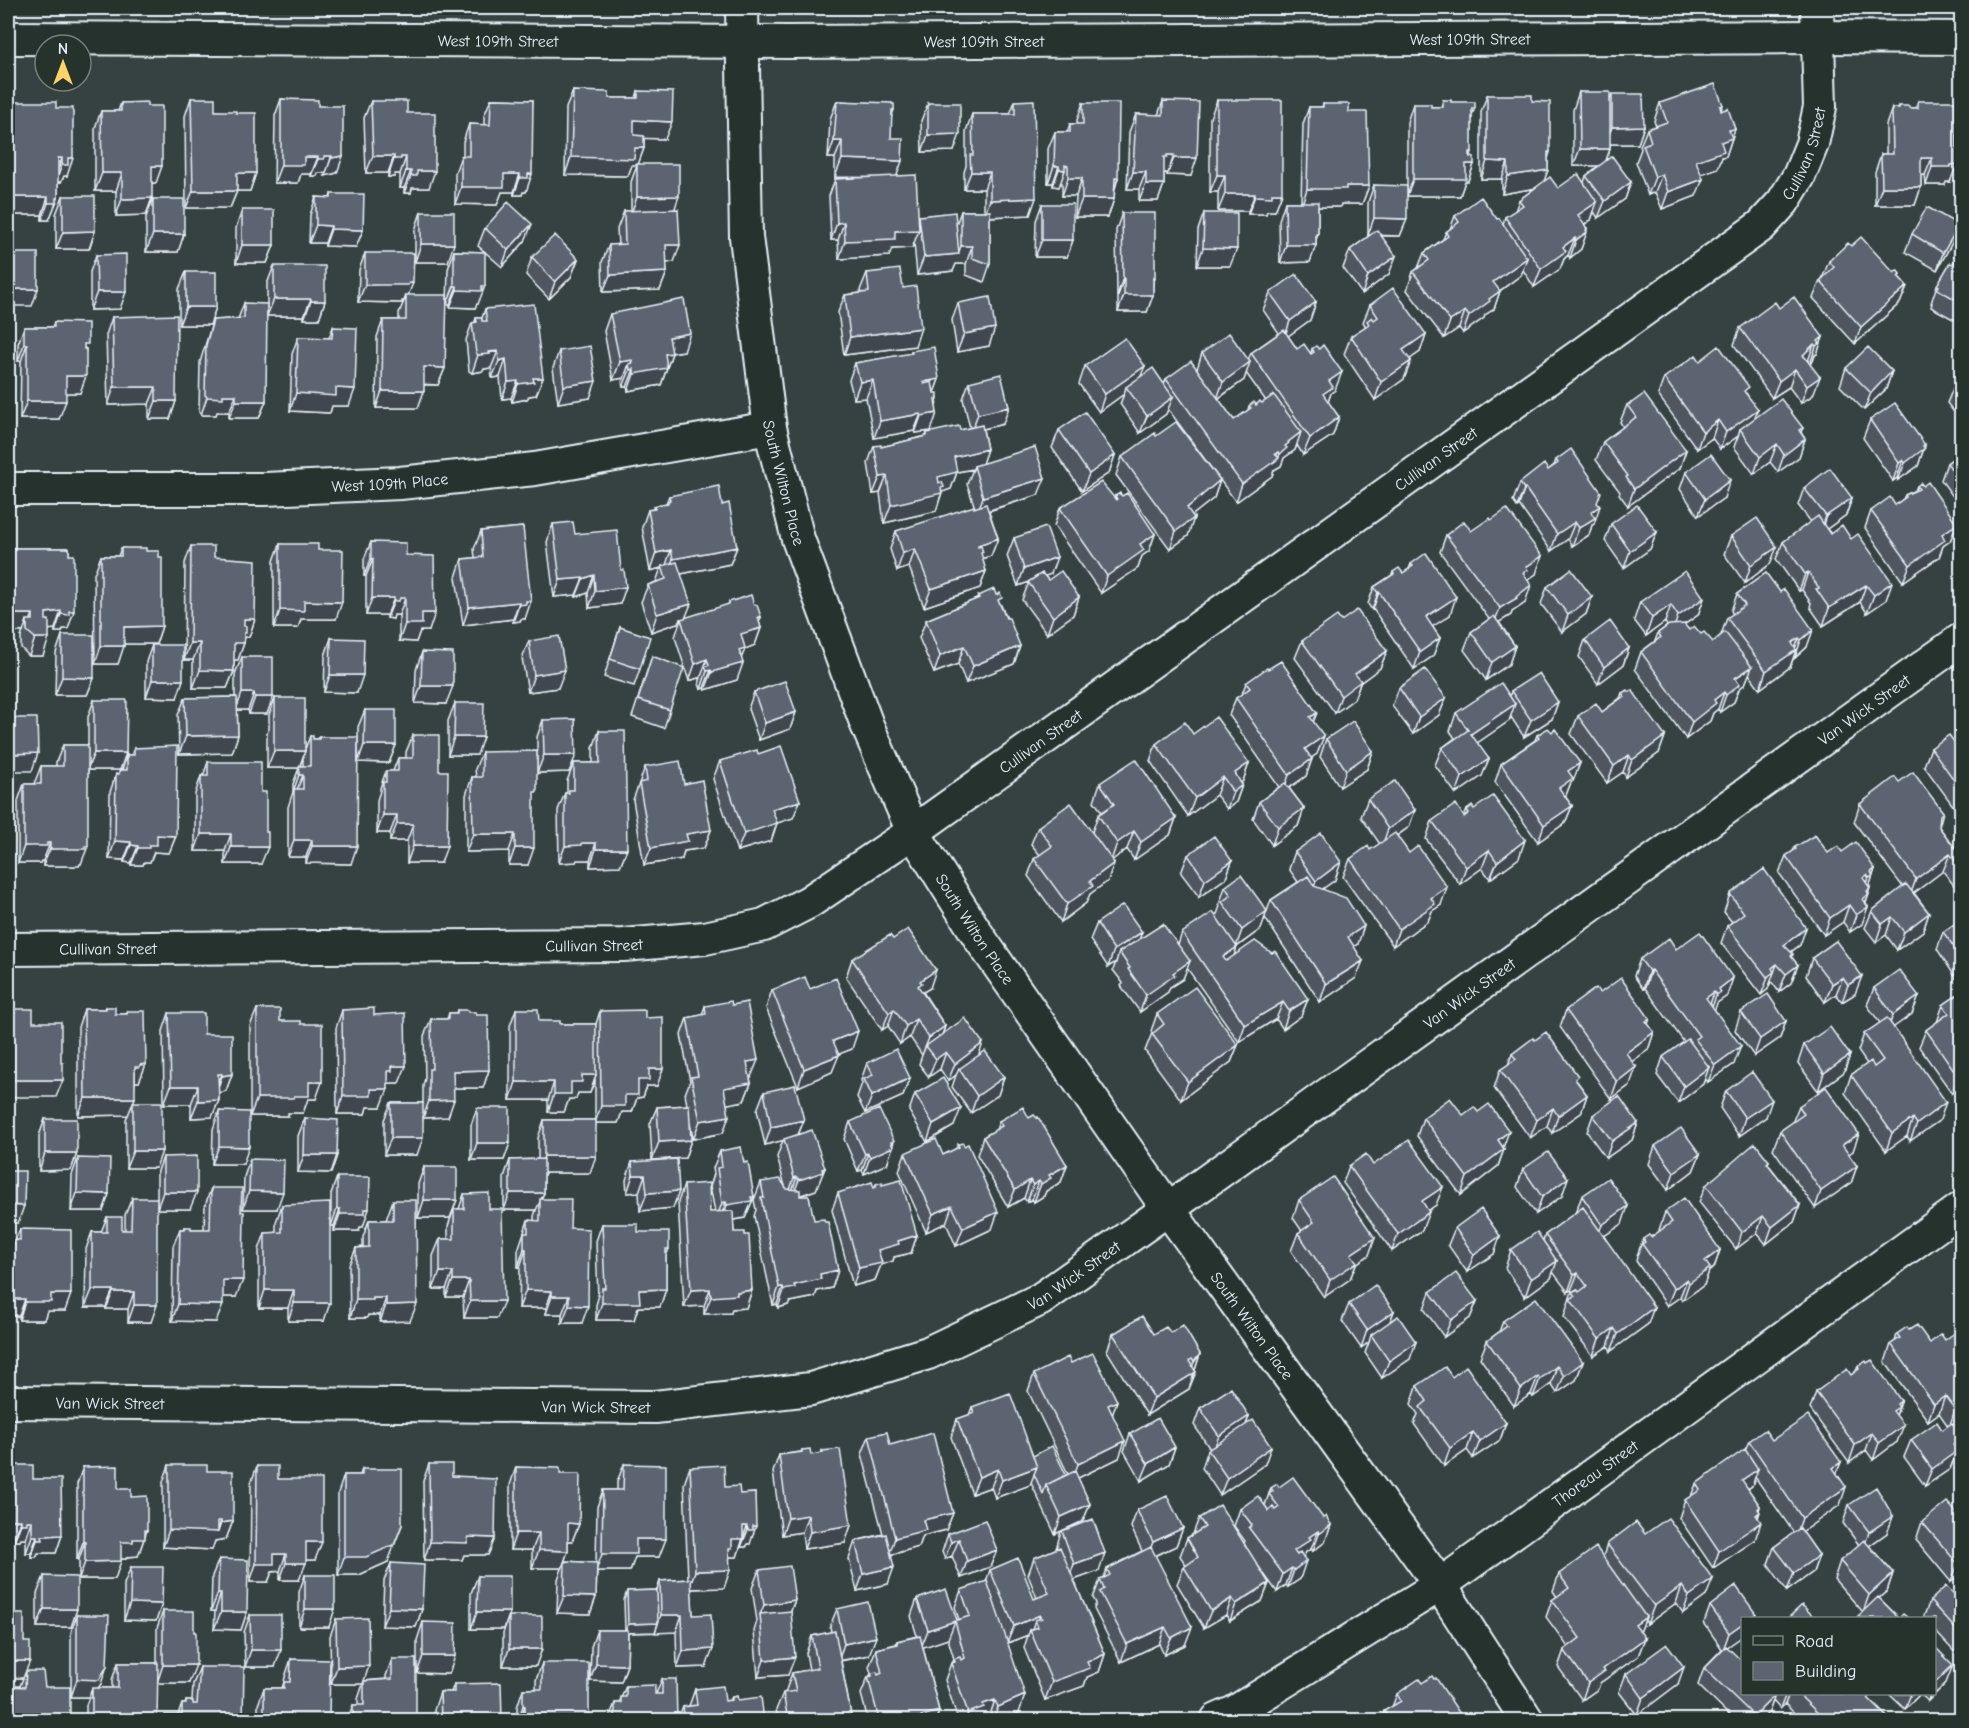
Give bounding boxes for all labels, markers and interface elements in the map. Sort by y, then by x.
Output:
street label: West 109th Street [1410,30,1531,49]
street label: West 109th Street [438,32,559,51]
north arrow [33,33,93,93]
street label: West 109th Street [924,33,1045,51]
text: N [58,40,68,58]
street label: Cullivan Street [1779,105,1830,203]
street label: South Wilton Place [759,419,808,548]
street label: Cullivan Street [1391,423,1482,495]
street label: West 109th Place [331,470,449,496]
street label: Van Wick Street [1815,671,1914,749]
street label: Cullivan Street [996,706,1086,778]
street label: South Wilton Place [932,871,1017,988]
street label: Cullivan Street [545,935,644,956]
street label: Cullivan Street [59,940,157,959]
street label: Van Wick Street [1420,954,1519,1033]
street label: Van Wick Street [1025,1238,1124,1314]
street label: South Wilton Place [1207,1269,1296,1383]
street label: Van Wick Street [56,1394,165,1413]
street label: Van Wick Street [542,1398,651,1417]
street label: Thoreau Street [1549,1437,1642,1511]
legend [1741,1617,1936,1695]
text: Road [1795,1631,1834,1652]
text: Building [1795,1661,1857,1682]

